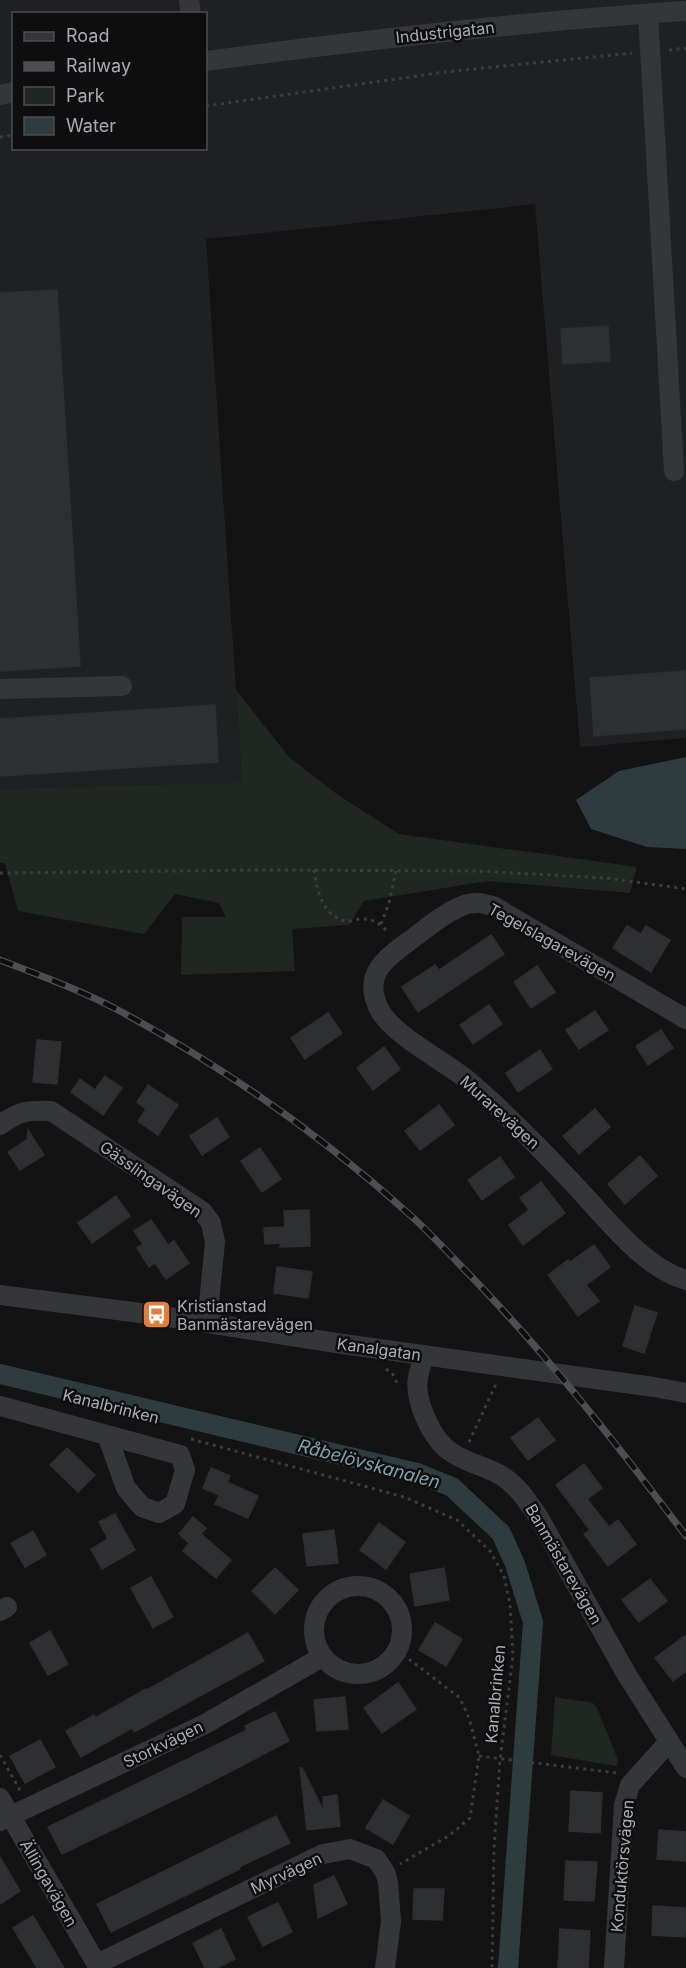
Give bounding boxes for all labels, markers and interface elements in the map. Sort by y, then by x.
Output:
legend [12,12,207,150]
street label: Industrigatan [395,17,495,47]
text: Road [66,25,109,46]
text: Railway [66,55,131,76]
text: Park [66,85,105,106]
text: Water [66,115,116,136]
street label: Tegelslagarevägen [485,899,619,985]
street label: Murarevägen [456,1071,544,1153]
street label: Gässlingavägen [96,1136,206,1222]
place label: Kristianstad Banmästarevägen [177,1296,313,1334]
bus stop icon: Kristianstad Banmästarevägen [140,1299,172,1331]
street label: Kanalgatan [336,1333,422,1365]
street label: Kanalbrinken [61,1384,161,1428]
water label: Råbelövskanalen [296,1434,442,1493]
street label: Banmästarevägen [521,1500,607,1628]
street label: Kanalbrinken [481,1644,509,1744]
street label: Storkvägen [120,1716,206,1772]
street label: Konduktörsvägen [606,1799,638,1933]
street label: Ällingavägen [16,1836,82,1930]
street label: Myrvägen [247,1848,325,1898]

